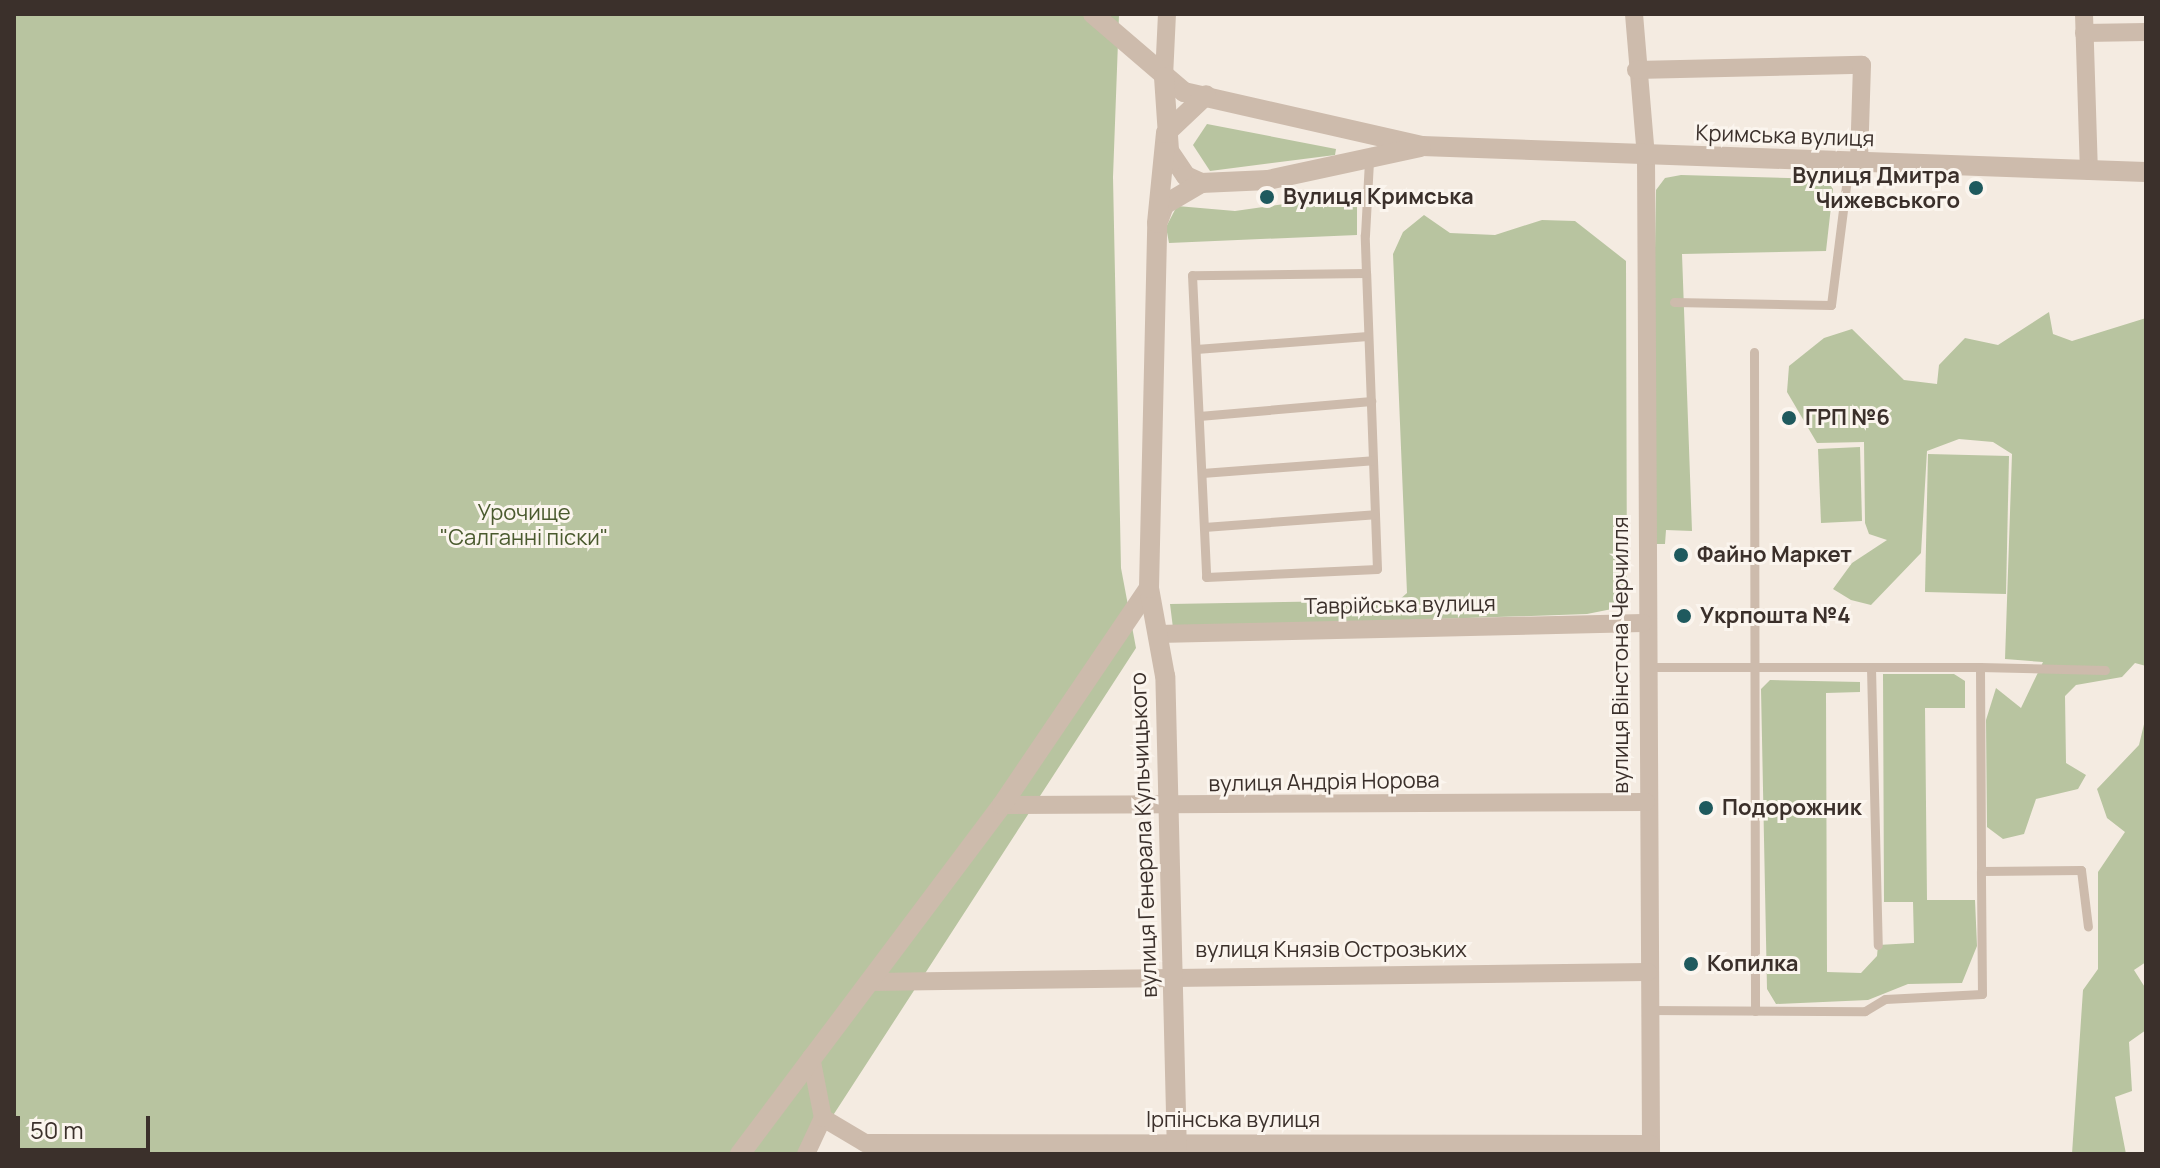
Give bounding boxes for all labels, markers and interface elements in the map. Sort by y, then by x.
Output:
street label: Кримська вулиця [1695,120,1875,152]
place label: Вулиця Дмитра Чижевського [1792,162,1960,214]
marker: Вулиця Дмитра Чижевського [1967,179,1985,197]
place label: Вулиця Кримська [1283,184,1474,210]
marker: Вулиця Кримська [1258,188,1276,206]
place label: ГРП №6 [1805,405,1890,431]
marker: ГРП №6 [1780,409,1798,427]
park label: Урочище "Салганні піски" [440,499,608,550]
street label: вулиця Вінстона Черчилля [1608,516,1634,794]
place label: Файно Маркет [1697,542,1852,568]
marker: Файно Маркет [1672,546,1690,564]
street label: Таврійська вулиця [1304,590,1496,620]
place label: Укрпошта №4 [1700,603,1851,629]
marker: Укрпошта №4 [1675,607,1693,625]
street label: вулиця Генерала Кульчицького [1125,672,1163,998]
street label: вулиця Андрія Норова [1208,767,1440,797]
place label: Подорожник [1722,795,1862,821]
marker: Подорожник [1697,799,1715,817]
street label: вулиця Князів Острозьких [1195,937,1467,963]
place label: Копилка [1707,951,1799,977]
marker: Копилка [1682,955,1700,973]
scale bar [20,1100,154,1150]
street label: Ірпінська вулиця [1146,1107,1320,1133]
text: 50 m [30,1113,84,1146]

